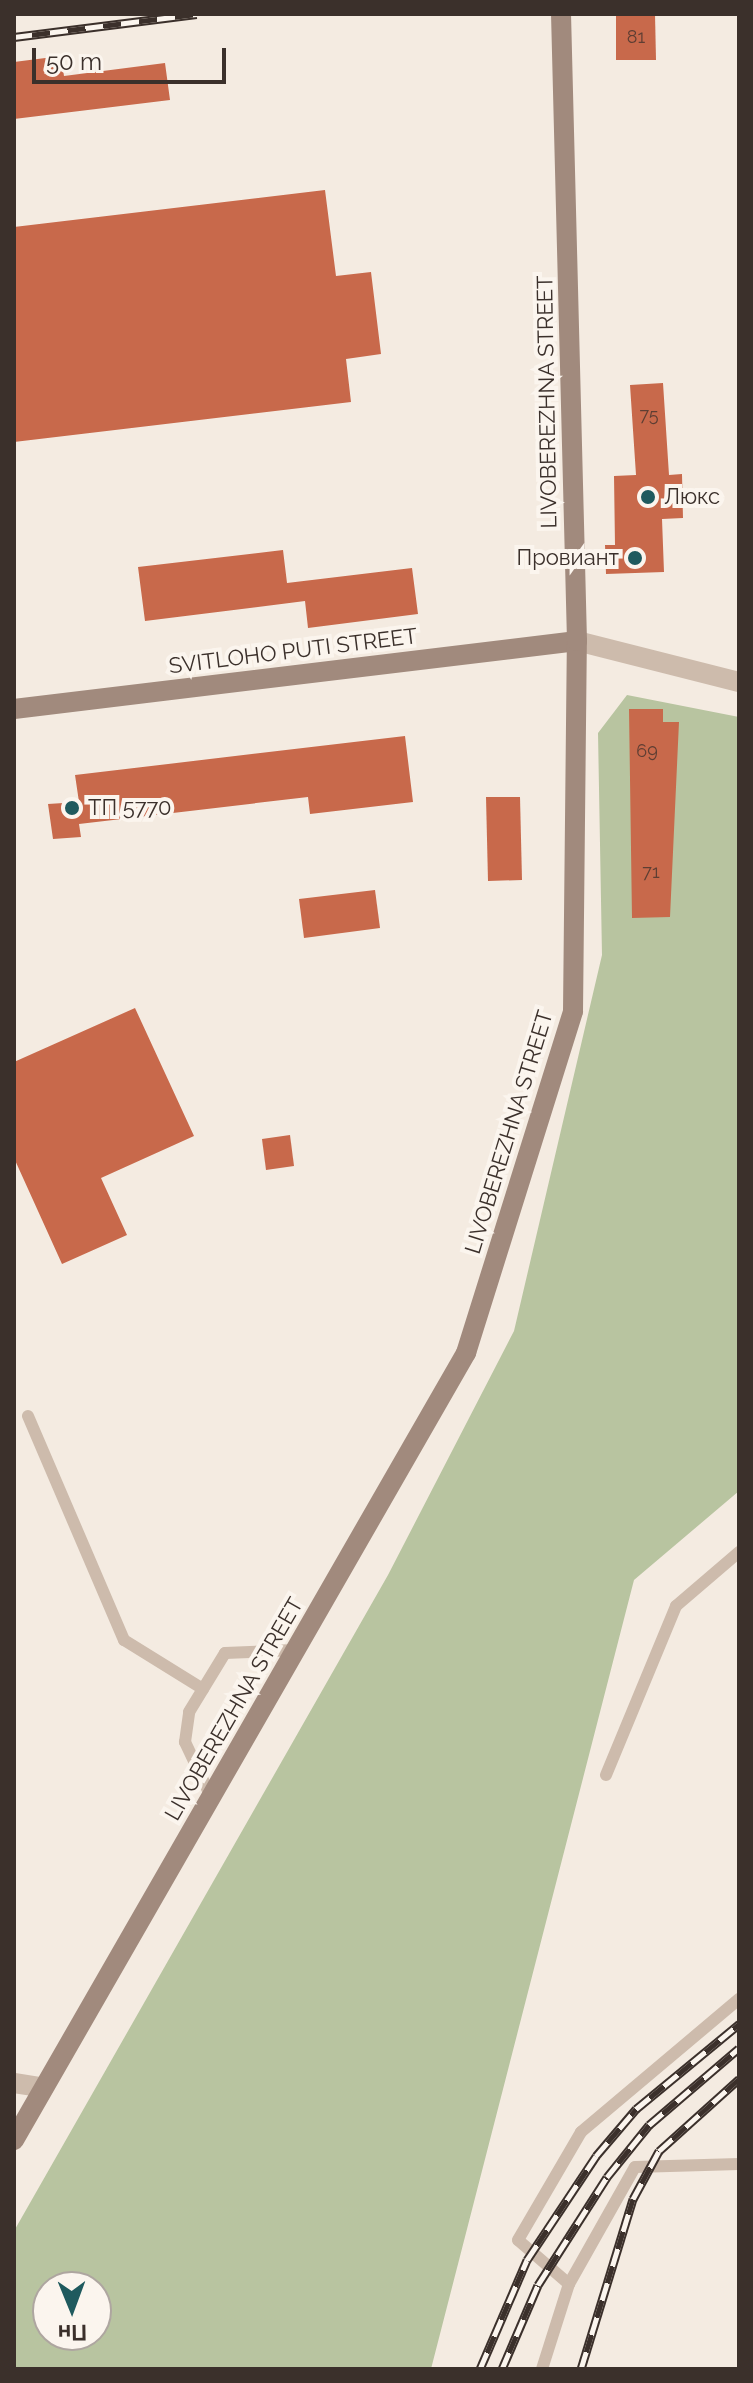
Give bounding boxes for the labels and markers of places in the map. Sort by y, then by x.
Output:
place label: Люкс [664,484,720,510]
marker: Люкс [639,488,657,506]
place label: Провиант [516,545,619,571]
marker: Провиант [626,549,644,567]
place label: ТП 5770 [88,795,172,821]
marker: ТП 5770 [63,799,81,817]

